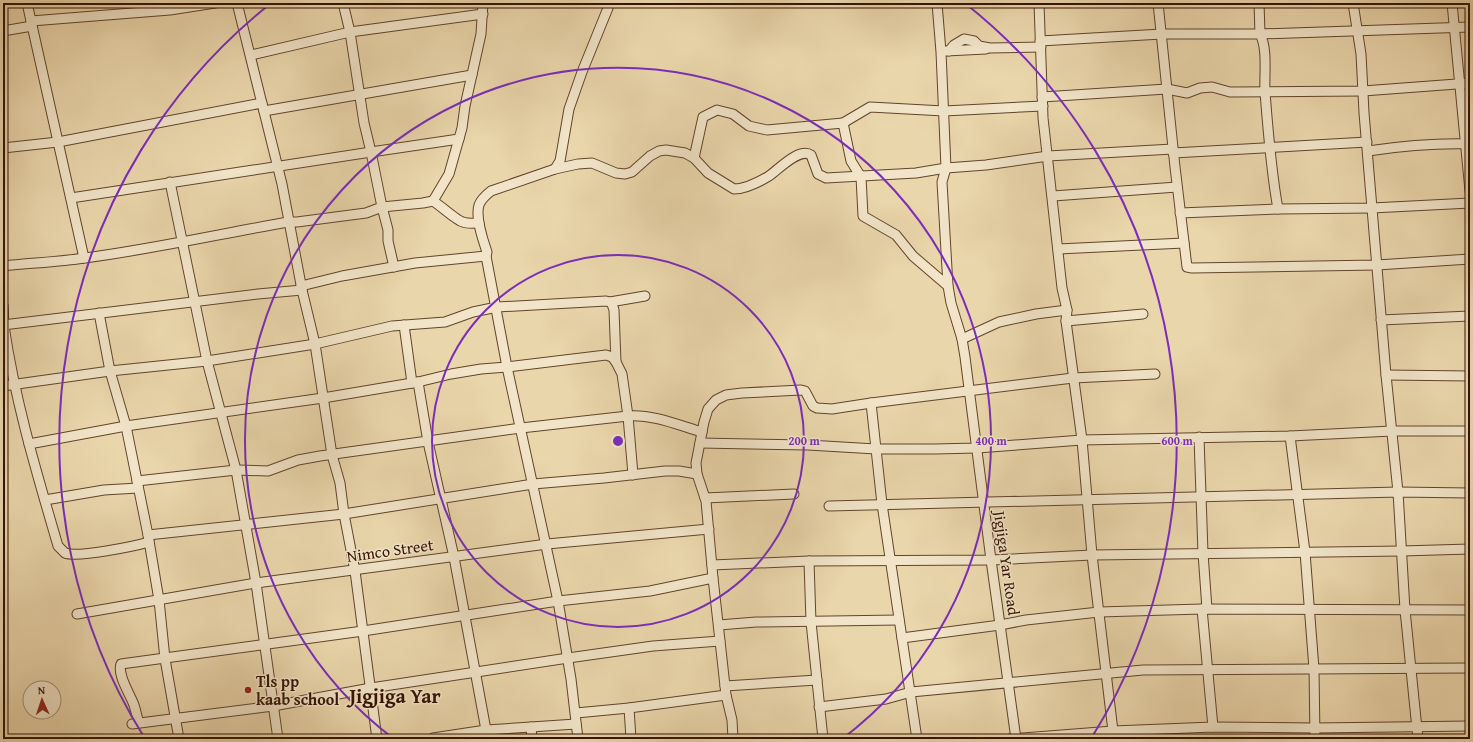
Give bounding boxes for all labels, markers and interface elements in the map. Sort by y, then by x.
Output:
text: 200 m [788,432,821,449]
text: 400 m [975,432,1008,449]
text: 600 m [1161,432,1194,449]
centre of rings [611,434,625,448]
street label: Jigjiga Yar Road [988,507,1026,617]
street label: Nimco Street [345,532,435,568]
place label: Tls pp kaab school [256,669,339,711]
north arrow [22,680,62,720]
district label: Jigjiga Yar [346,681,441,710]
text: N [37,682,46,698]
marker: Tls pp kaab school [243,685,253,695]

